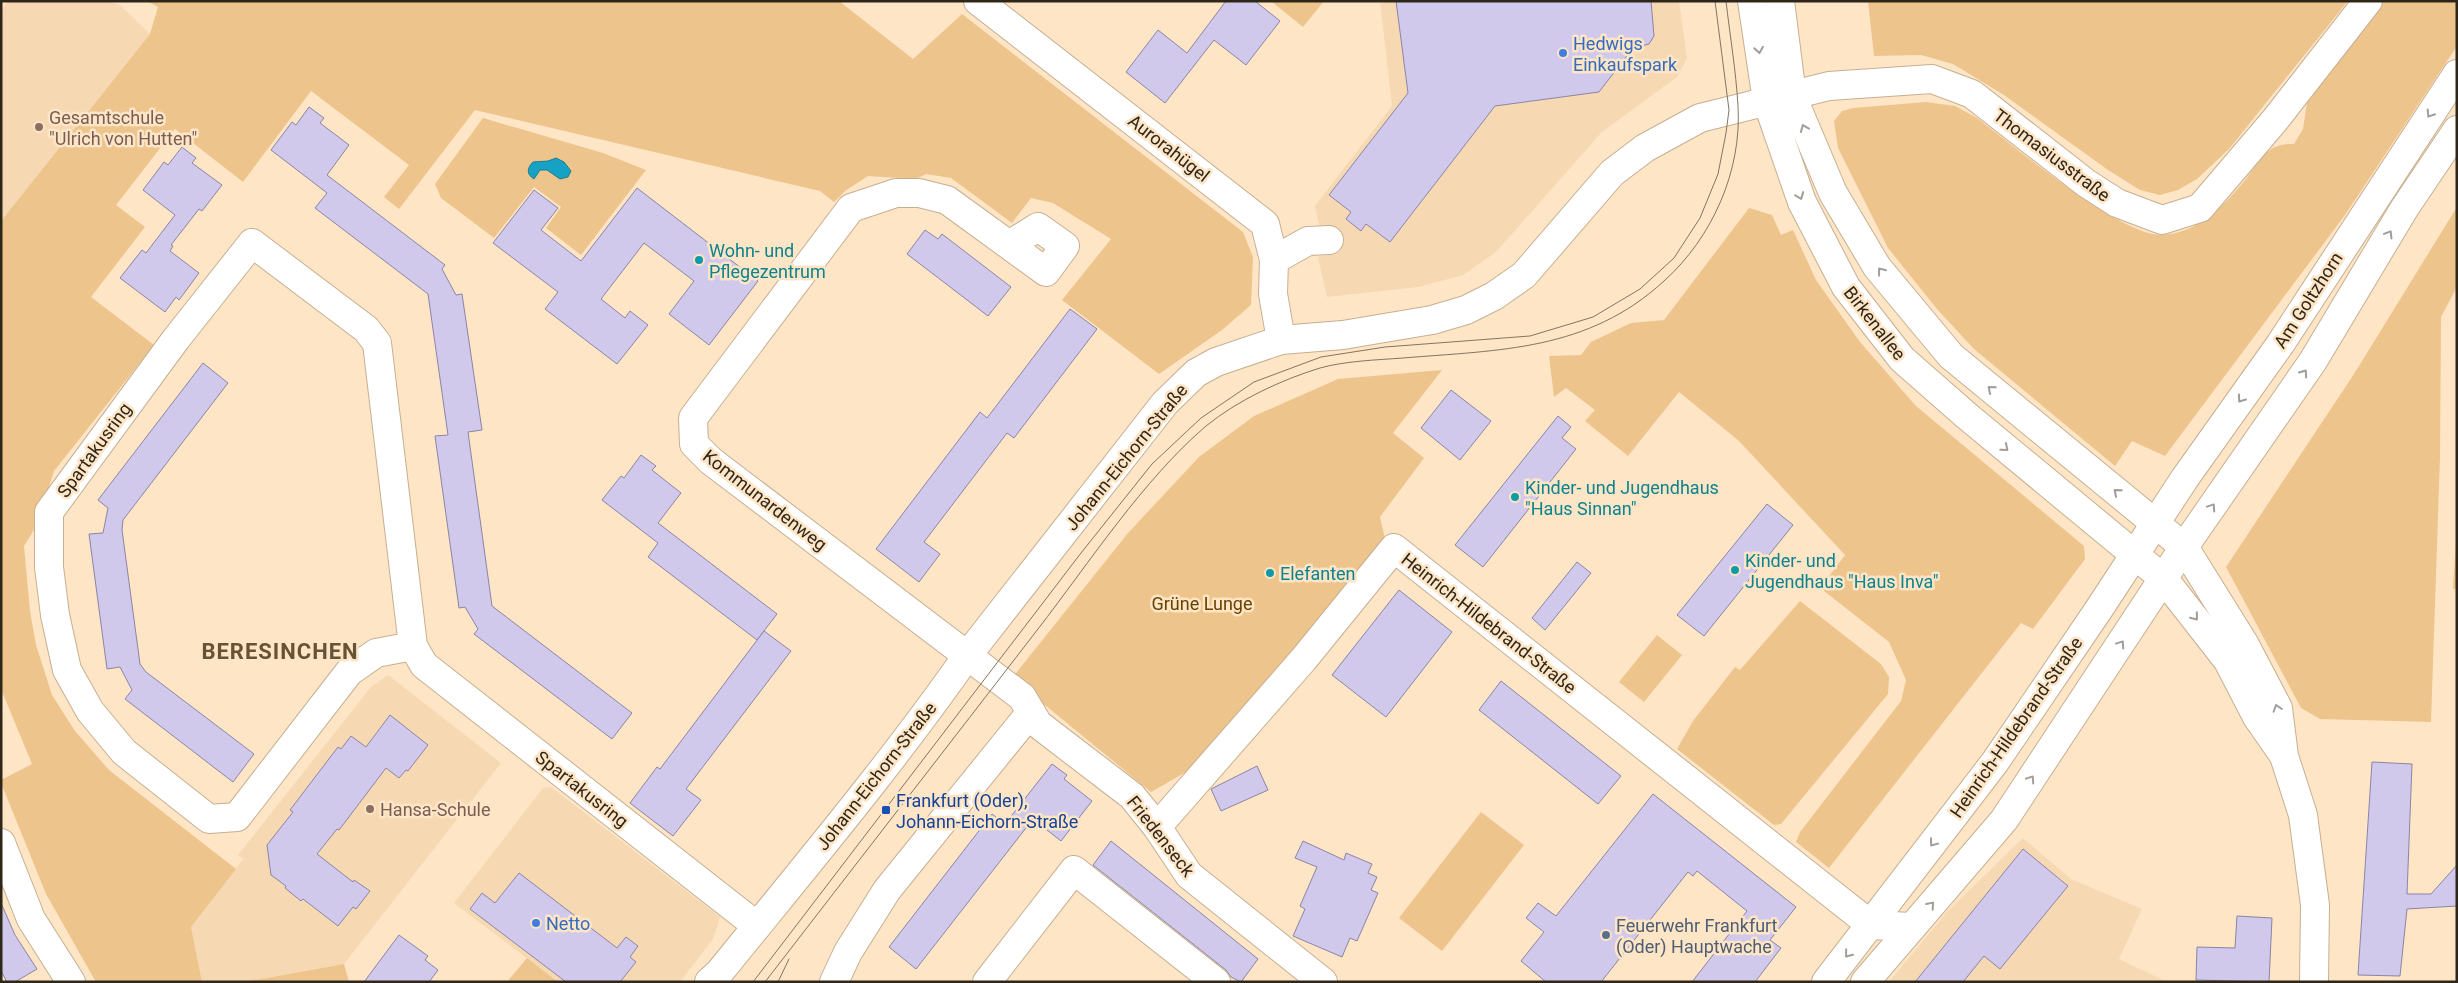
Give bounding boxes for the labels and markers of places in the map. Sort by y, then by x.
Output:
place label: Hedwigs Einkaufspark [1573,33,1678,75]
marker: Hedwigs Einkaufspark [1557,47,1569,59]
place label: Gesamtschule "Ulrich von Hutten" [49,107,197,149]
marker: Gesamtschule "Ulrich von Hutten" [33,121,45,133]
place label: Wohn- und Pflegezentrum [709,240,826,282]
marker: Wohn- und Pflegezentrum [693,254,705,266]
place label: Kinder- und Jugendhaus "Haus Sinnan" [1525,477,1719,519]
marker: Kinder- und Jugendhaus "Haus Sinnan" [1509,491,1521,503]
place label: Kinder- und Jugendhaus "Haus Inva" [1745,550,1938,592]
place label: Elefanten [1280,563,1356,584]
marker: Kinder- und Jugendhaus "Haus Inva" [1729,564,1741,576]
marker: Elefanten [1264,567,1276,579]
place label: Frankfurt (Oder), Johann-Eichorn-Straße [896,790,1078,832]
place label: Hansa-Schule [380,799,491,820]
marker: Hansa-Schule [364,803,376,815]
marker: Frankfurt (Oder), Johann-Eichorn-Straße [880,804,892,816]
place label: Netto [546,913,590,934]
place label: Feuerwehr Frankfurt (Oder) Hauptwache [1616,915,1778,958]
marker: Netto [530,917,542,929]
marker: Feuerwehr Frankfurt (Oder) Hauptwache [1600,929,1612,941]

